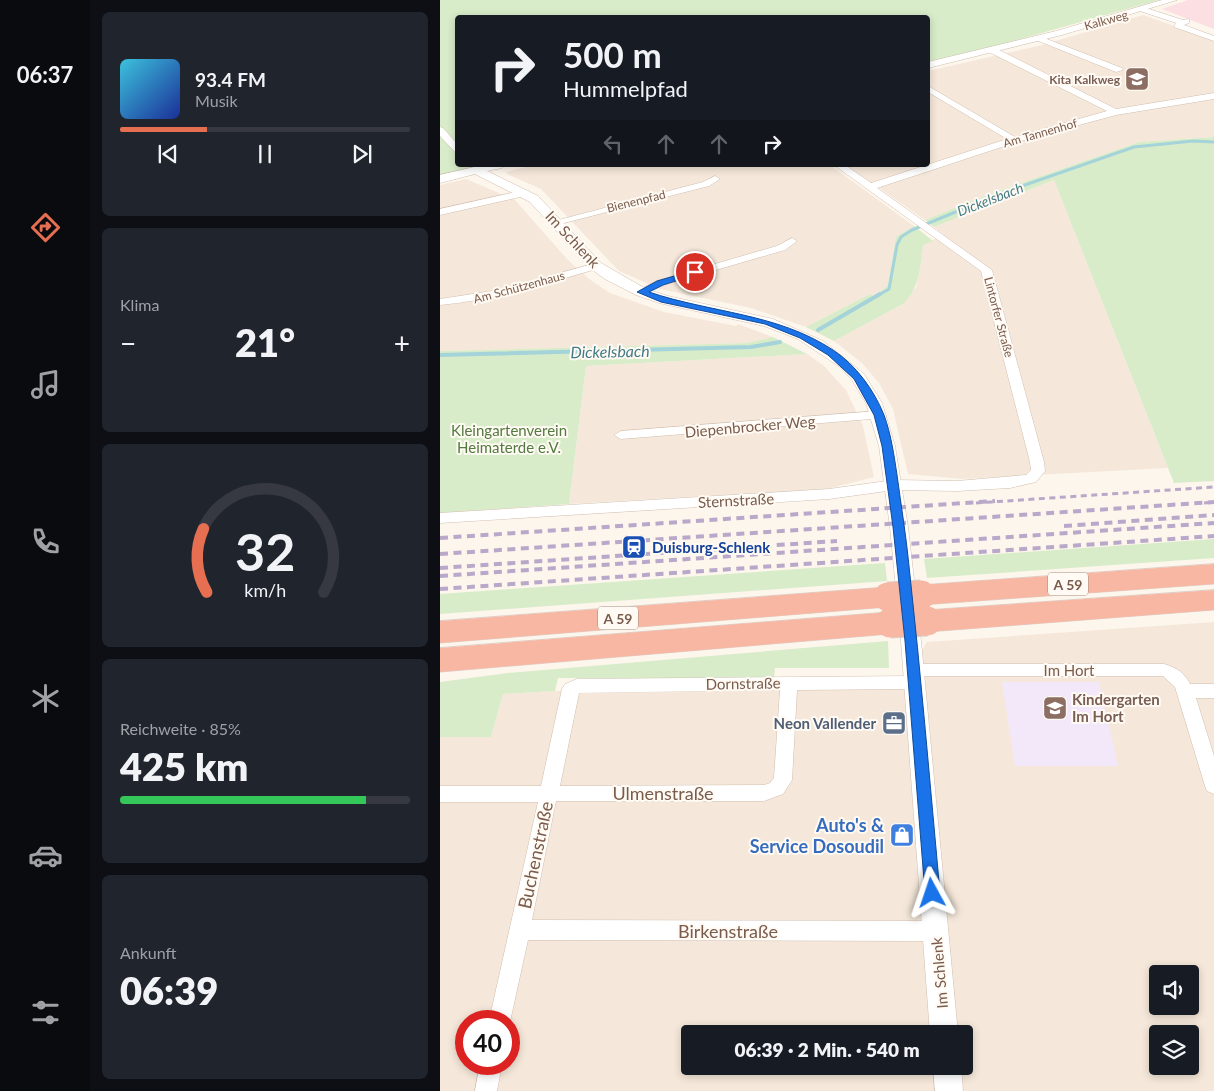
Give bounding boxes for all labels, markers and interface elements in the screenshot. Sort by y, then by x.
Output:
street label: Kalkweg [1082,7,1130,33]
text: 500 m [563,33,662,75]
icon: right [480,35,545,100]
text: 06:37 [17,61,73,88]
school or university icon: Kita Kalkweg [1124,66,1150,92]
text: 93.4 FM [195,68,266,91]
place label: Kita Kalkweg [1049,72,1121,87]
text: Hummelpfad [563,75,688,102]
text: Musik [195,91,238,110]
street label: Am Tannenhof [1001,115,1080,151]
icon: left [599,130,627,158]
icon: ahead [652,130,680,158]
icon: ahead [705,130,733,158]
icon: right [758,130,786,158]
icon: previous [154,140,182,168]
icon: pause [251,140,279,168]
icon: next [348,140,376,168]
water label: Dickelsbach [955,179,1025,219]
street label: Bienenpfad [605,186,667,216]
street label: Im Schlenk [542,207,604,272]
icon: directions [28,210,63,245]
pin [674,251,716,293]
icon: arrive [681,258,709,286]
street label: Am Schützenhaus [472,268,566,306]
street label: Lintorfer Straße [981,275,1017,359]
text: Klima [120,295,159,314]
text: 21° [235,319,295,365]
text: − [120,326,136,360]
text: + [394,326,410,360]
water label: Dickelsbach [570,341,650,361]
icon: music [28,367,63,402]
street label: Diepenbrocker Weg [684,411,816,441]
park label: Kleingartenverein Heimaterde e.V. [451,421,567,456]
street label: Sternstraße [697,489,775,511]
text: 32 [235,520,295,582]
icon: phone [28,524,63,559]
station icon: Duisburg-Schlenk [621,534,647,560]
place label: Duisburg-Schlenk [652,538,771,556]
road number: A 59 [1048,572,1088,596]
text: km/h [244,579,286,601]
road number: A 59 [598,606,638,630]
street label: Im Hort [1044,661,1095,679]
street label: Dornstraße [705,673,781,693]
icon: climate [28,681,63,716]
place label: Kindergarten Im Hort [1072,690,1160,725]
school or university icon: Kindergarten Im Hort [1042,695,1068,721]
office icon: Neon Vallender [881,710,907,736]
place label: Neon Vallender [774,714,876,732]
text: Reichweite · 85% [120,719,241,738]
text: 425 km [120,743,248,789]
street label: Ulmenstraße [612,782,714,804]
street label: Buchenstraße [513,799,557,911]
place label: Auto's & Service Dosoudil [750,814,884,857]
shop icon: Auto's & Service Dosoudil [889,822,915,848]
icon: car [28,838,63,873]
position arrow [905,866,957,918]
street label: Birkenstraße [678,920,778,942]
street label: Im Schlenk [927,936,951,1009]
text: Ankunft [120,943,177,962]
map controls [1149,965,1199,1075]
button: sound [1149,965,1199,1015]
text: 06:39 [120,967,218,1013]
icon: filters [28,995,63,1030]
speed limit sign: 40 [455,1010,520,1075]
button: layers [1149,1025,1199,1075]
text: 06:39 · 2 Min. · 540 m [734,1038,920,1061]

